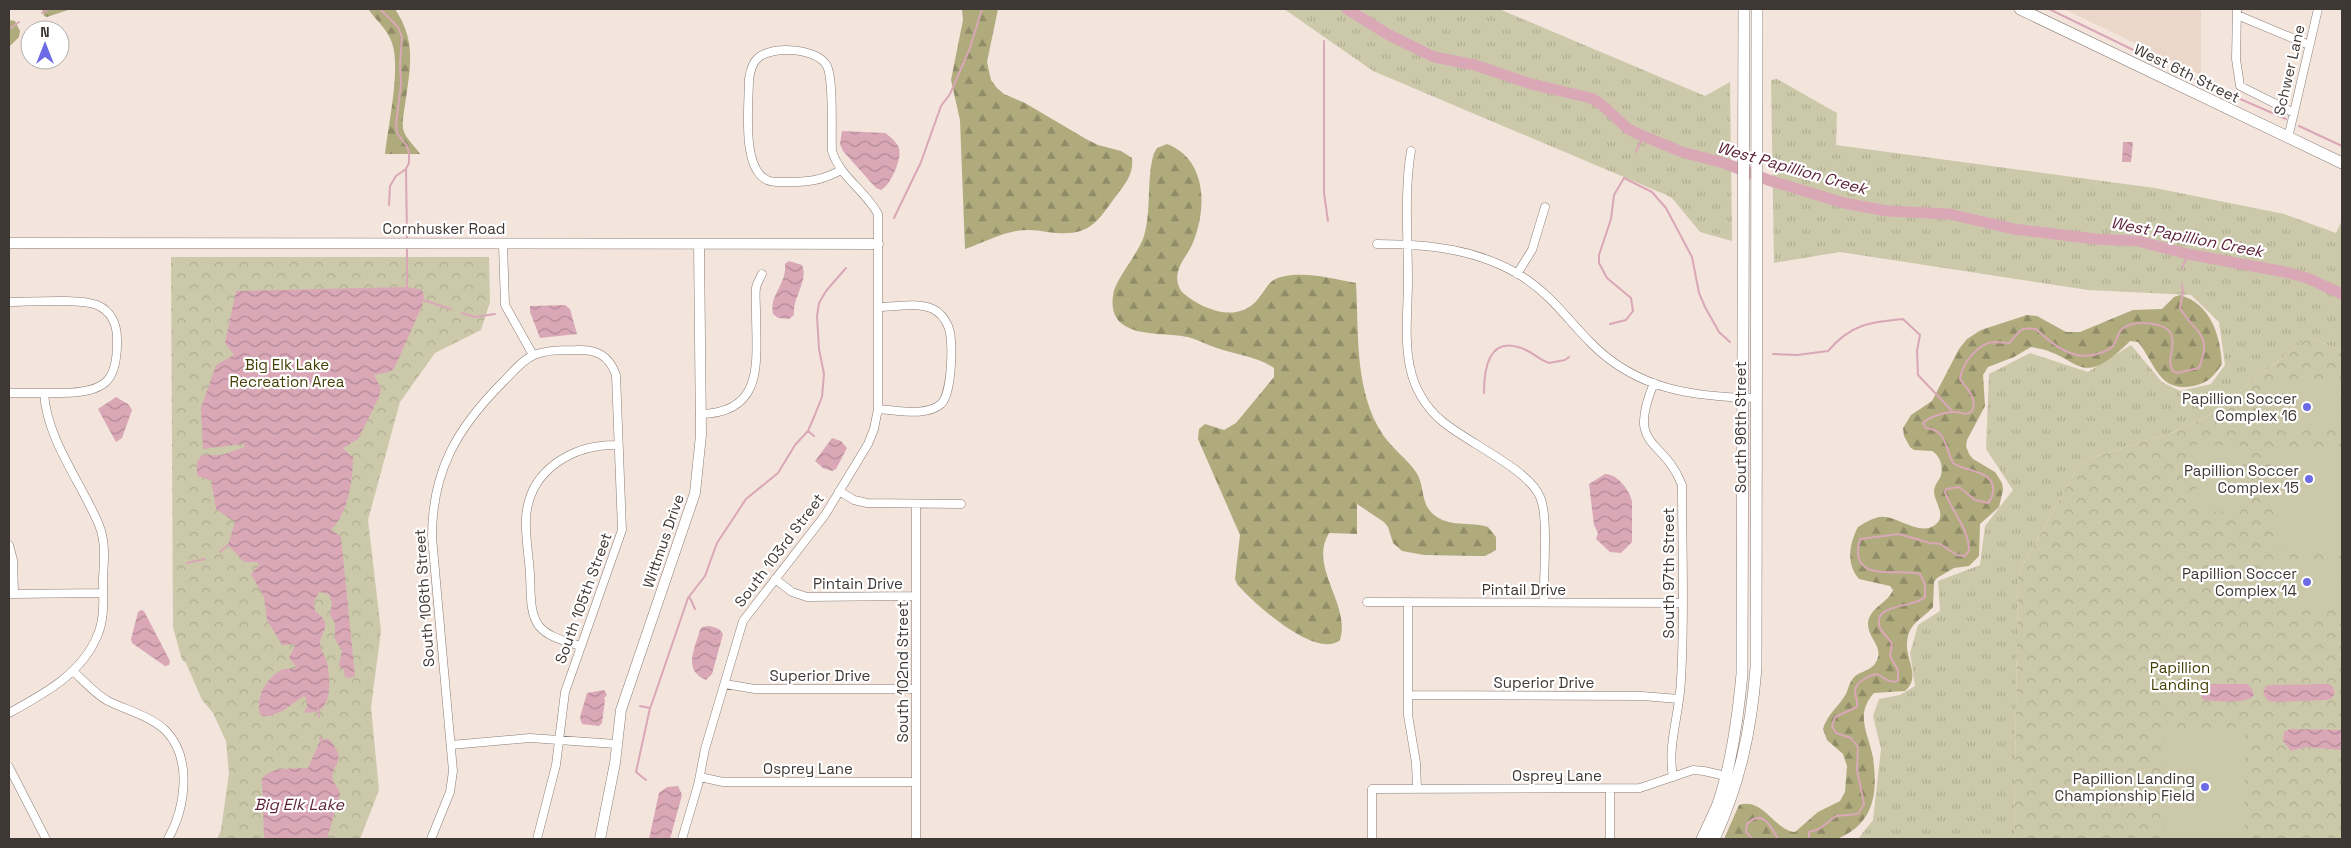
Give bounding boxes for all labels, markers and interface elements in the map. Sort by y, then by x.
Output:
north arrow [20,20,70,70]
text: N [40,23,50,41]
street label: Schwer Lane [2269,23,2309,117]
street label: West 6th Street [2131,39,2243,107]
water label: West Papillion Creek [1715,137,1872,200]
water label: West Papillion Creek [2109,212,2267,263]
street label: Cornhusker Road [383,219,505,238]
park label: Big Elk Lake Recreation Area [230,355,345,391]
street label: South 96th Street [1731,361,1750,493]
place label: Papillion Soccer Complex 16 [2182,389,2297,425]
marker: Papillion Soccer Complex 16 [2301,401,2313,413]
place label: Papillion Soccer Complex 15 [2184,461,2299,497]
marker: Papillion Soccer Complex 15 [2303,473,2315,485]
street label: South 103rd Street [730,489,828,611]
street label: Wittmus Drive [638,491,688,591]
street label: South 97th Street [1659,508,1678,638]
street label: South 106th Street [410,528,438,668]
street label: South 105th Street [550,530,616,666]
place label: Papillion Soccer Complex 14 [2182,564,2297,600]
street label: Pintain Drive [813,574,903,593]
marker: Papillion Soccer Complex 14 [2301,576,2313,588]
street label: Pintail Drive [1482,580,1566,599]
street label: South 102nd Street [893,601,912,743]
park label: Papillion Landing [2150,658,2210,694]
street label: Superior Drive [770,666,871,685]
street label: Superior Drive [1494,673,1595,692]
street label: Osprey Lane [763,759,853,778]
street label: Osprey Lane [1512,766,1602,785]
place label: Papillion Landing Championship Field [2055,769,2195,805]
marker: Papillion Landing Championship Field [2199,781,2211,793]
water label: Big Elk Lake [254,794,345,815]

